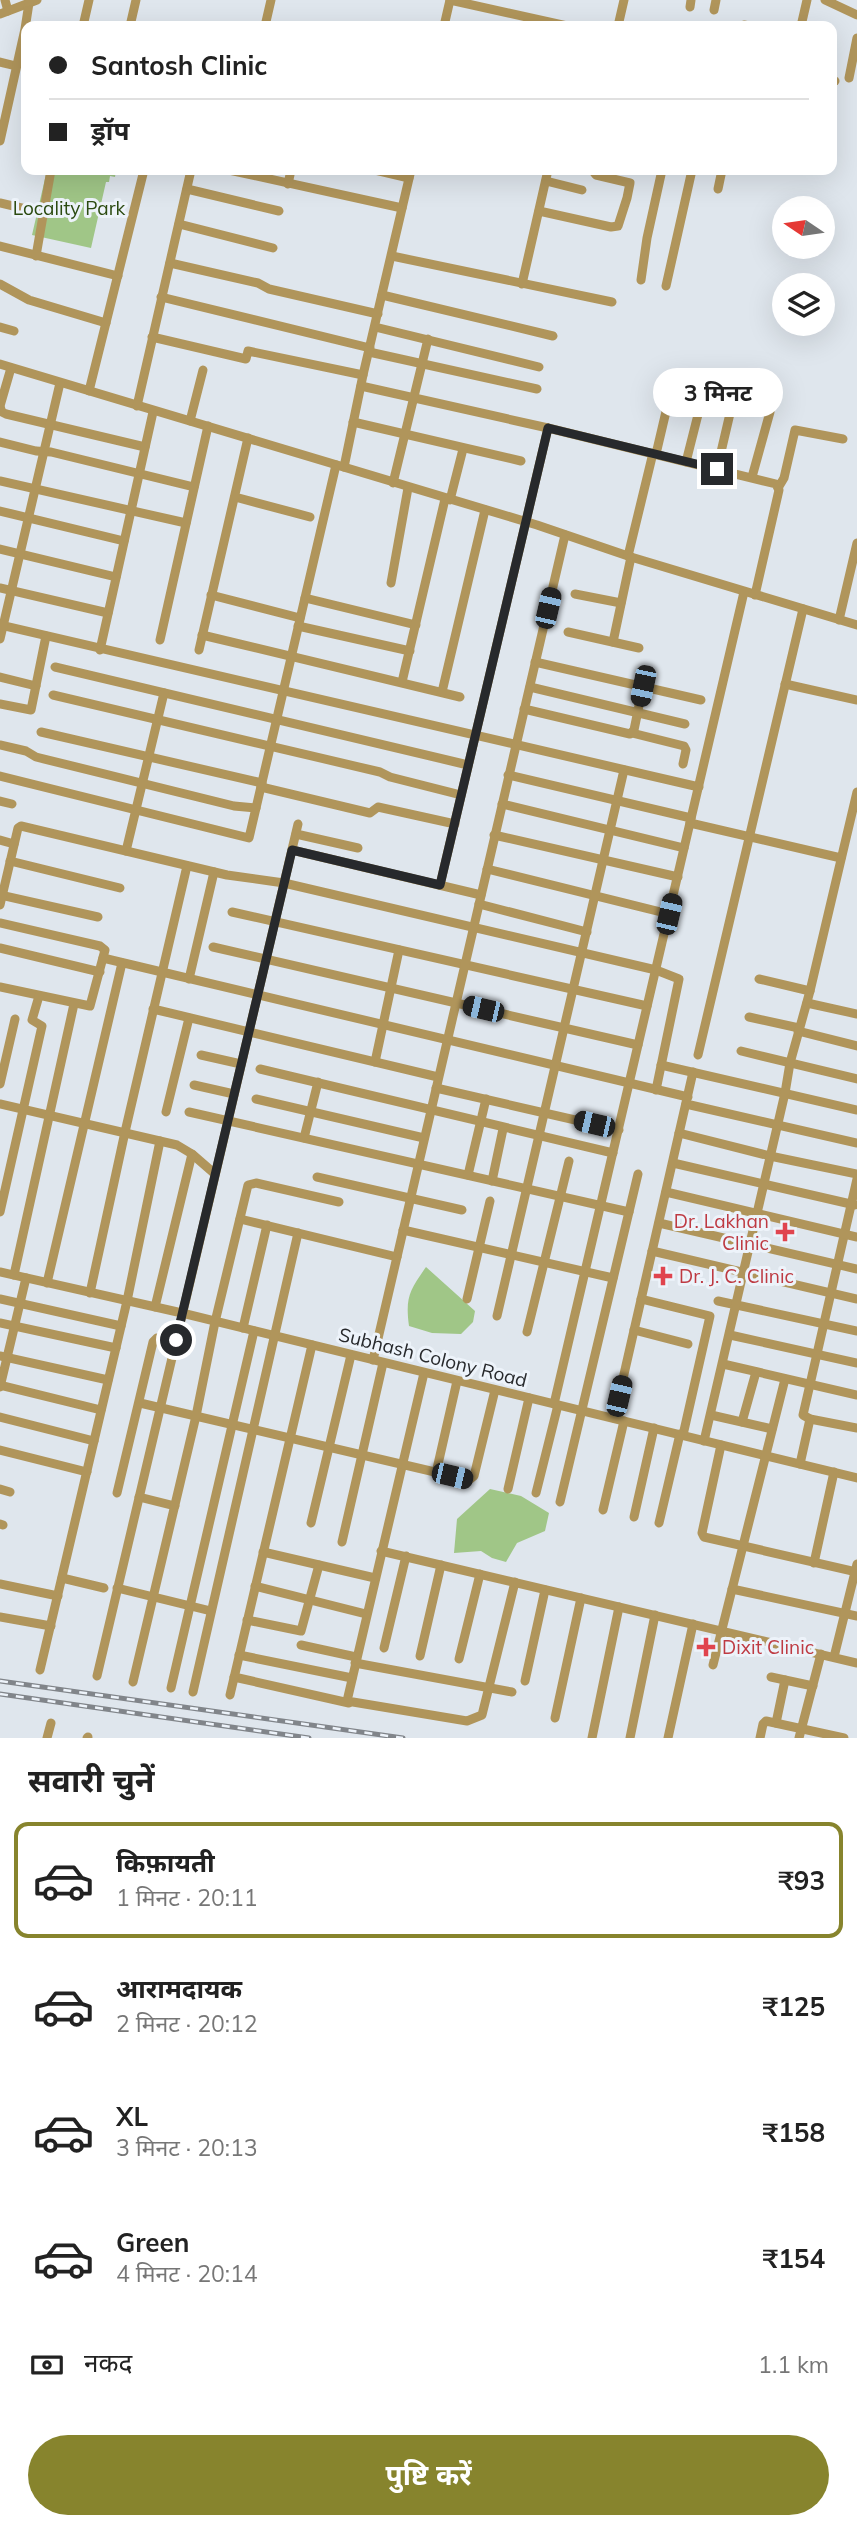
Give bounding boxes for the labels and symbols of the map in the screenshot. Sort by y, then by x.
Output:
park label: Locality Park [13,196,126,220]
north arrow [772,196,835,259]
callout: 3 मिनट [652,368,782,416]
route end [701,453,733,485]
car [534,585,563,631]
car [629,663,658,709]
car [655,891,684,937]
car [461,994,506,1024]
car [572,1109,617,1139]
place label: Dr. Lakhan Clinic [674,1209,769,1255]
marker: Dr. Lakhan Clinic [775,1222,795,1242]
place label: Dr. J. C. Clinic [679,1264,794,1288]
marker: Dr. J. C. Clinic [653,1266,673,1286]
street label: Subhash Colony Road [336,1322,530,1392]
route start [160,1324,192,1356]
car [605,1373,634,1419]
car [430,1461,475,1491]
place label: Dixit Clinic [722,1635,814,1659]
marker: Dixit Clinic [696,1637,716,1657]

